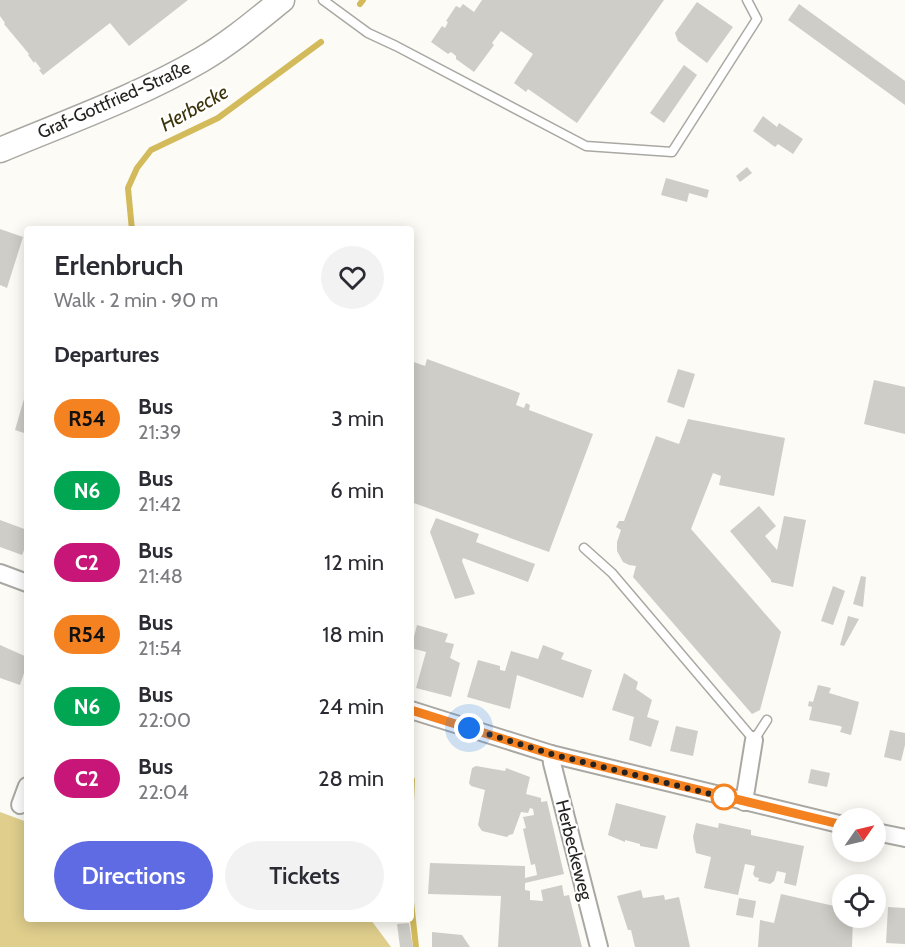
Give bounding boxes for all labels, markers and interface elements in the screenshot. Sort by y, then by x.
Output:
street label: Graf-Gottfried-Straße [34,56,194,144]
water label: Herbecke [156,80,232,136]
button: heart [321,246,384,309]
text: Erlenbruch [54,248,184,282]
text: Walk · 2 min · 90 m [54,288,218,312]
text: Departures [54,341,159,368]
text: Bus [138,393,173,420]
text: 3 min [331,405,384,432]
text: R54 [68,406,106,431]
text: 21:39 [138,420,181,444]
text: Bus [138,465,173,492]
text: 6 min [330,477,384,504]
text: N6 [74,478,100,503]
text: 21:42 [138,492,181,516]
text: Bus [138,537,173,564]
text: 12 min [324,549,384,576]
text: C2 [75,550,99,575]
text: 21:48 [138,564,183,588]
text: Bus [138,609,173,636]
text: 18 min [322,621,384,648]
text: R54 [68,622,106,647]
text: 21:54 [138,636,182,660]
text: Bus [138,681,173,708]
text: 24 min [319,693,384,720]
text: N6 [74,694,100,719]
text: 22:00 [138,708,191,732]
your location [454,713,484,743]
text: Bus [138,753,173,780]
text: 28 min [318,765,384,792]
text: C2 [75,766,99,791]
text: 22:04 [138,780,189,804]
unlabelled marker [711,784,737,810]
street label: Herbeckeweg [551,797,597,904]
north arrow [832,808,886,862]
map controls [832,808,886,928]
button: Directions [54,841,213,910]
button: Tickets [225,841,384,910]
button: locate [832,874,886,928]

